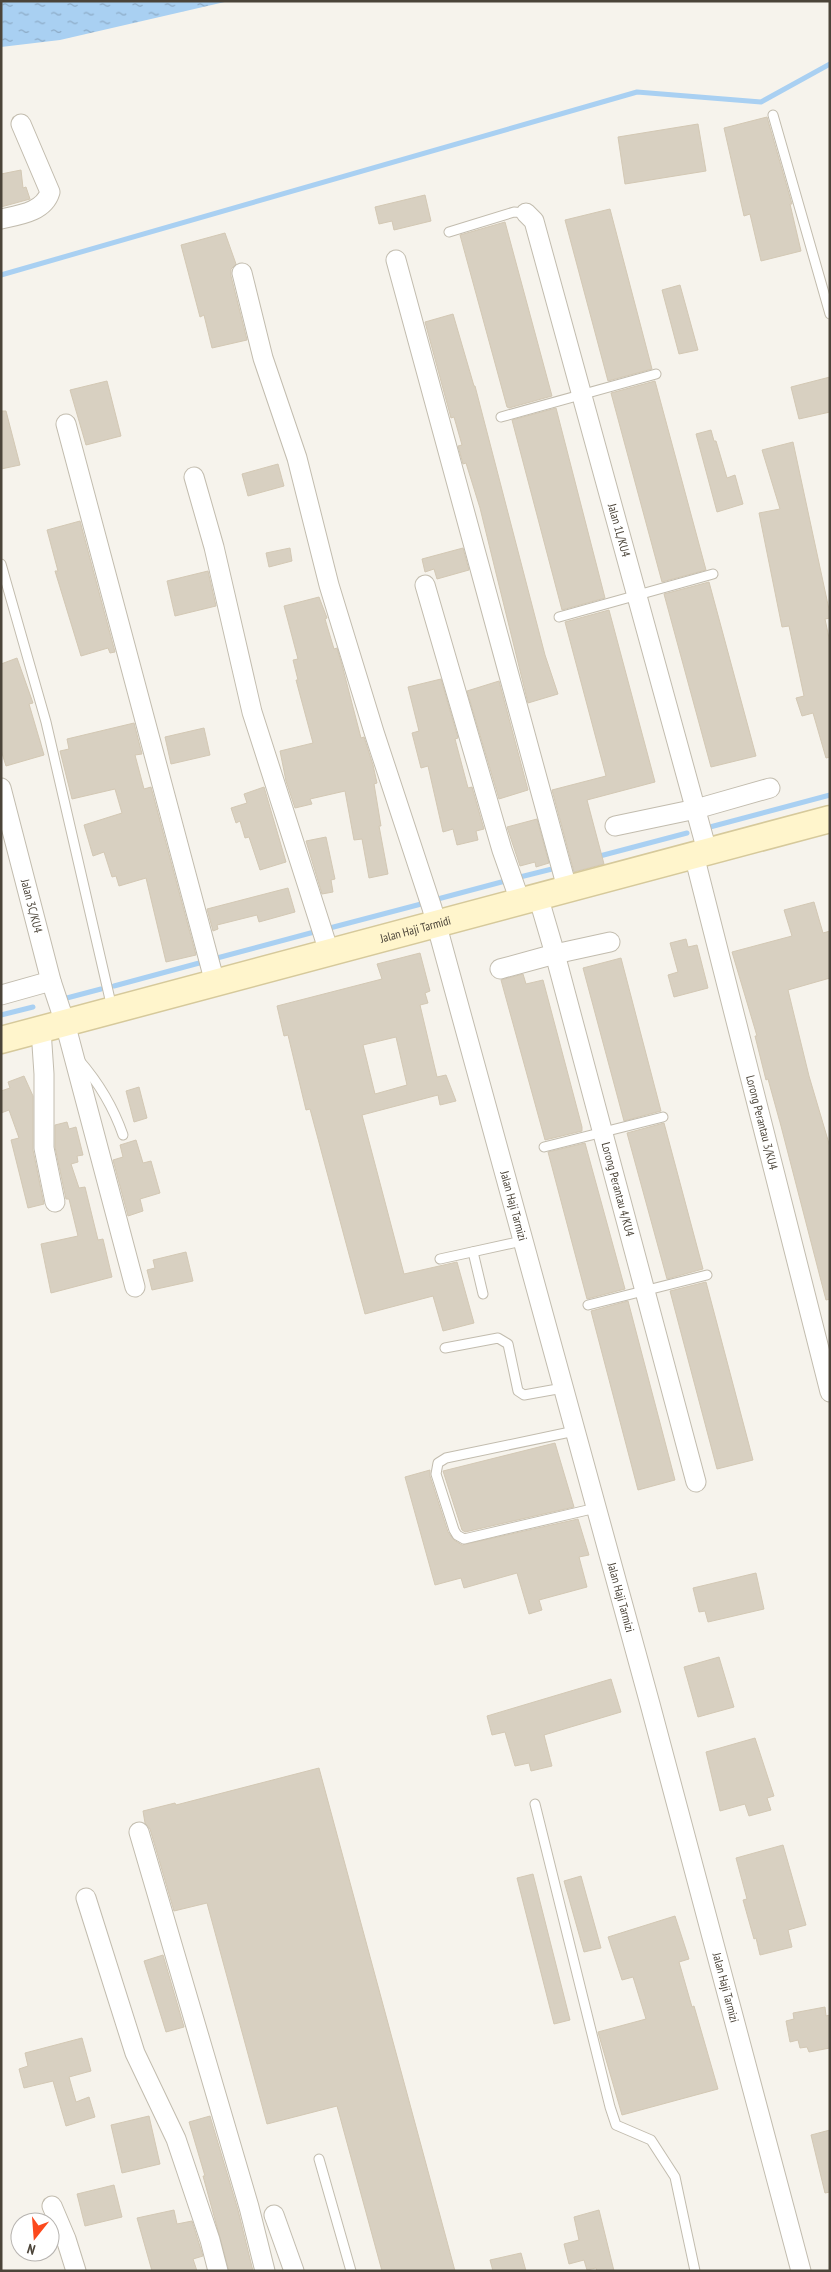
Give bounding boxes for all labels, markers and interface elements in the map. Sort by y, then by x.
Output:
street label: Jalan 1L/KU4 [605,501,634,559]
street label: Jalan 3C/KU4 [18,876,46,935]
street label: Jalan Haji Tarmidi [377,912,452,946]
street label: Lorong Perantau 3/KU4 [743,1074,782,1172]
street label: Lorong Perantau 4/KU4 [599,1140,638,1239]
street label: Jalan Haji Tarmizi [497,1168,531,1242]
street label: Jalan Haji Tarmizi [604,1560,638,1634]
street label: Jalan Haji Tarmizi [709,1950,742,2024]
north arrow [10,2212,60,2262]
text: N [25,2240,37,2259]

